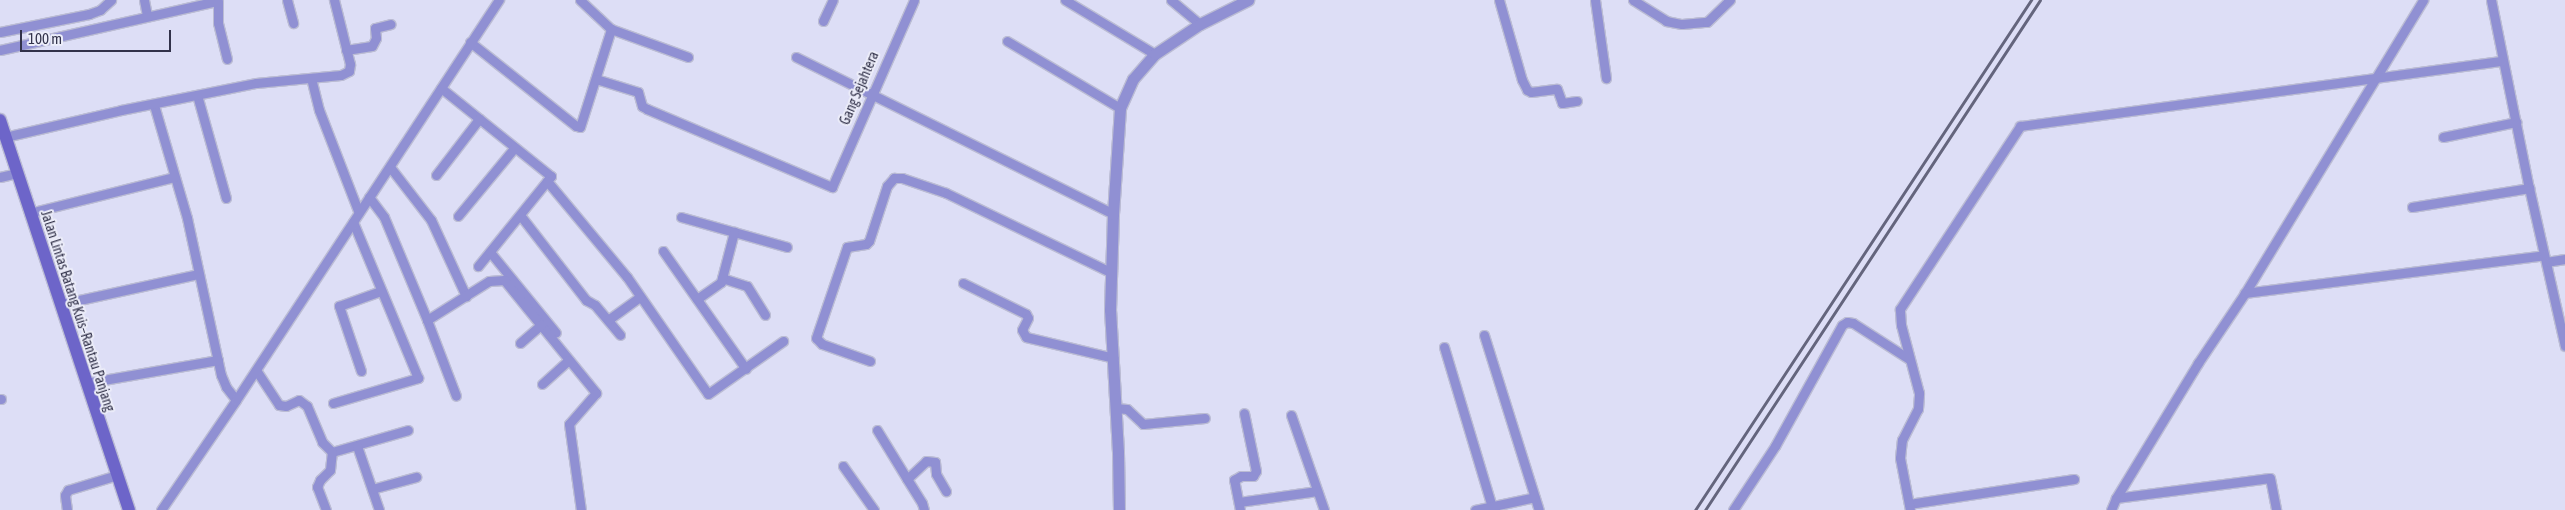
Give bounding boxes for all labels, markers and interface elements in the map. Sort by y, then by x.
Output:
scale bar [22,20,174,52]
text: 100 m [28,30,62,47]
street label: Gang Sejahtera [836,49,882,127]
street label: Jalan Lintas Batang Kuis–Rantau Panjang [38,208,118,414]

